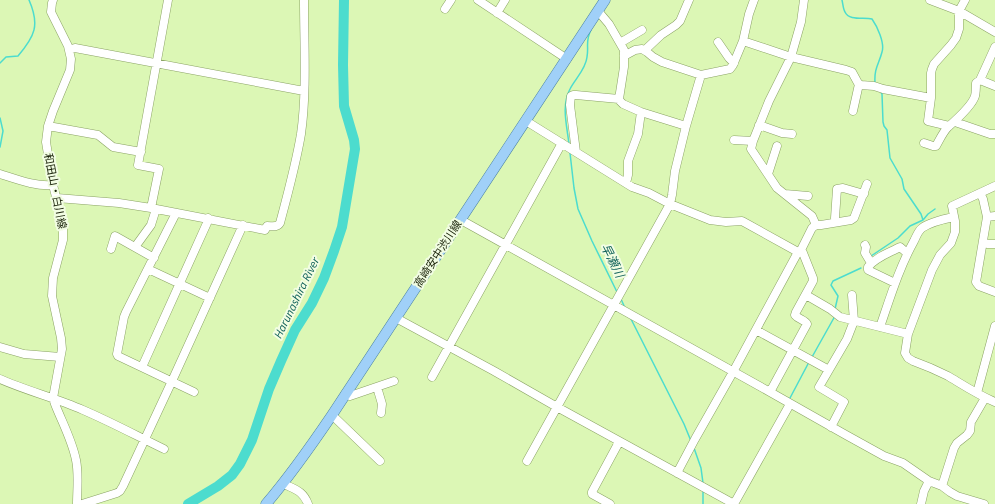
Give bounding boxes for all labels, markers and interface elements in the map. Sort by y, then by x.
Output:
street label: 和田山・白川線 [40,152,70,230]
street label: 高崎安中渋川線 [411,218,465,290]
water label: 早瀬川 [596,241,629,283]
water label: Harunashira River [270,254,324,341]

